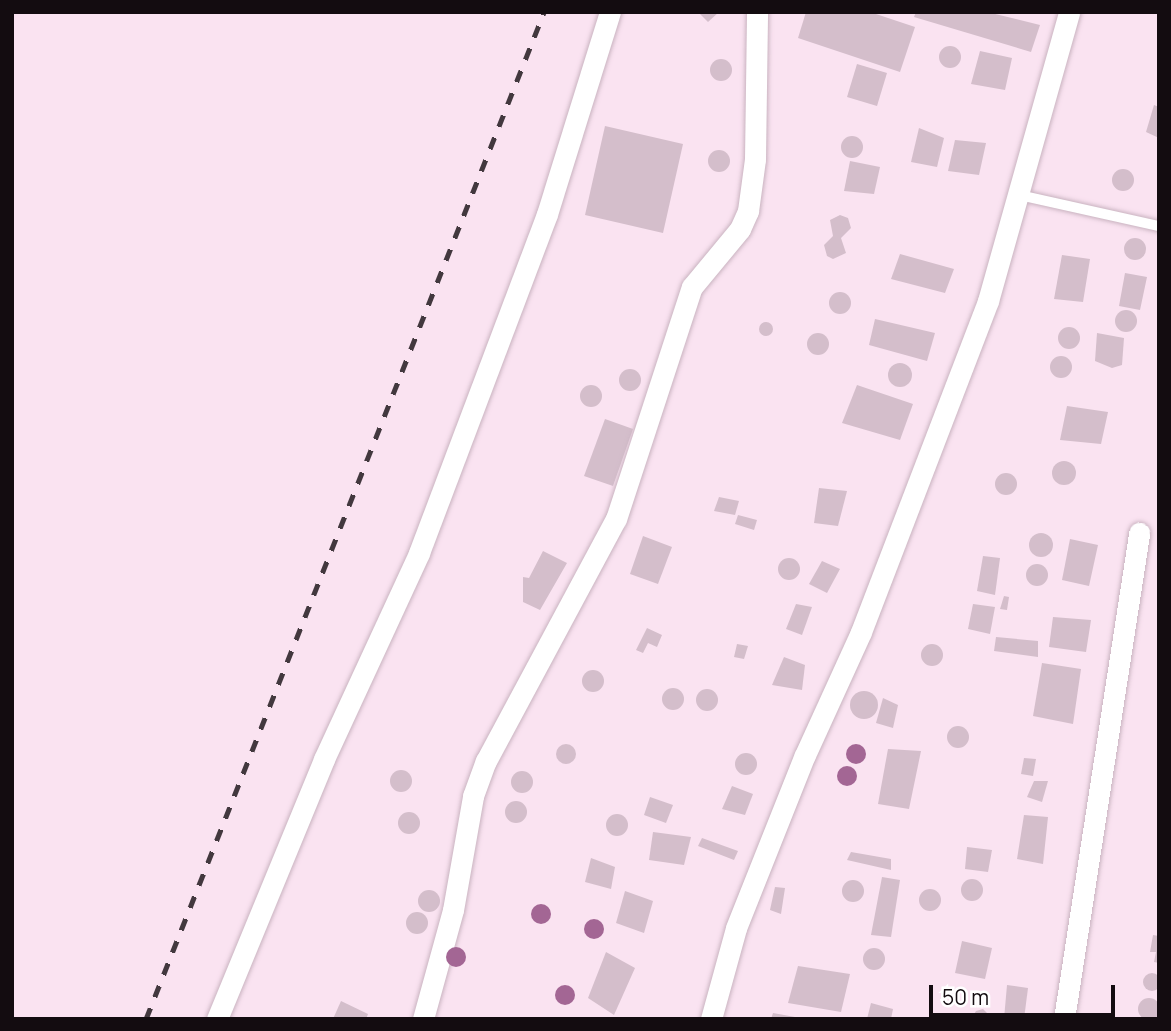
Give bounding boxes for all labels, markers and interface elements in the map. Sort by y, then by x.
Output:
scale bar [933,972,1118,1016]
text: 50 m [942,983,989,1011]

